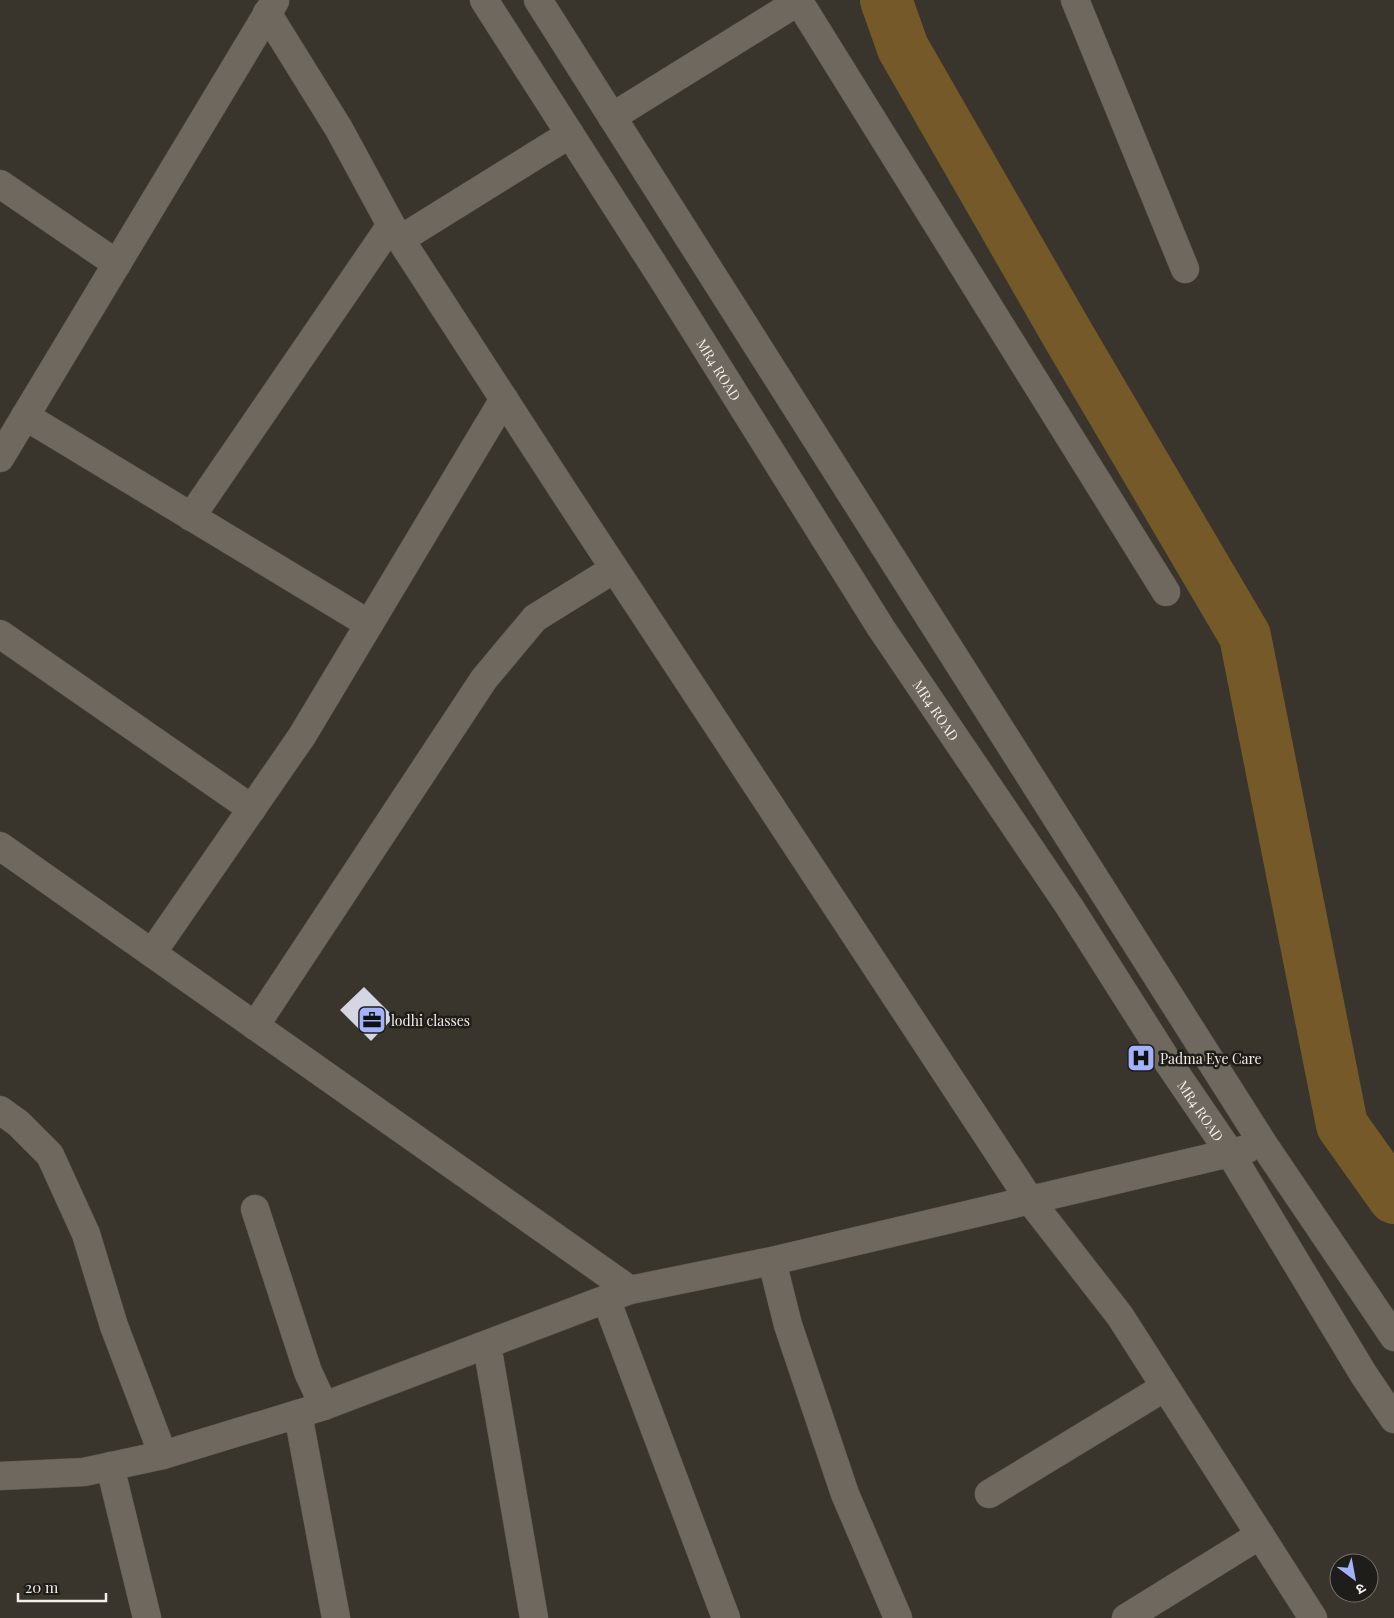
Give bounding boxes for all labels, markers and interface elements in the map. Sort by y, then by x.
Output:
street label: MR4 ROAD [693,335,746,404]
street label: MR4 ROAD [909,676,964,744]
office icon: lodhi classes [357,1005,387,1035]
place label: lodhi classes [391,1011,470,1030]
hospital icon: Padma Eye Care [1126,1043,1156,1073]
place label: Padma Eye Care [1160,1049,1262,1068]
street label: MR4 ROAD [1174,1076,1228,1145]
north arrow [1329,1553,1379,1603]
scale bar [18,1570,105,1602]
text: 20 m [25,1577,59,1597]
text: उ [1352,1579,1370,1600]

